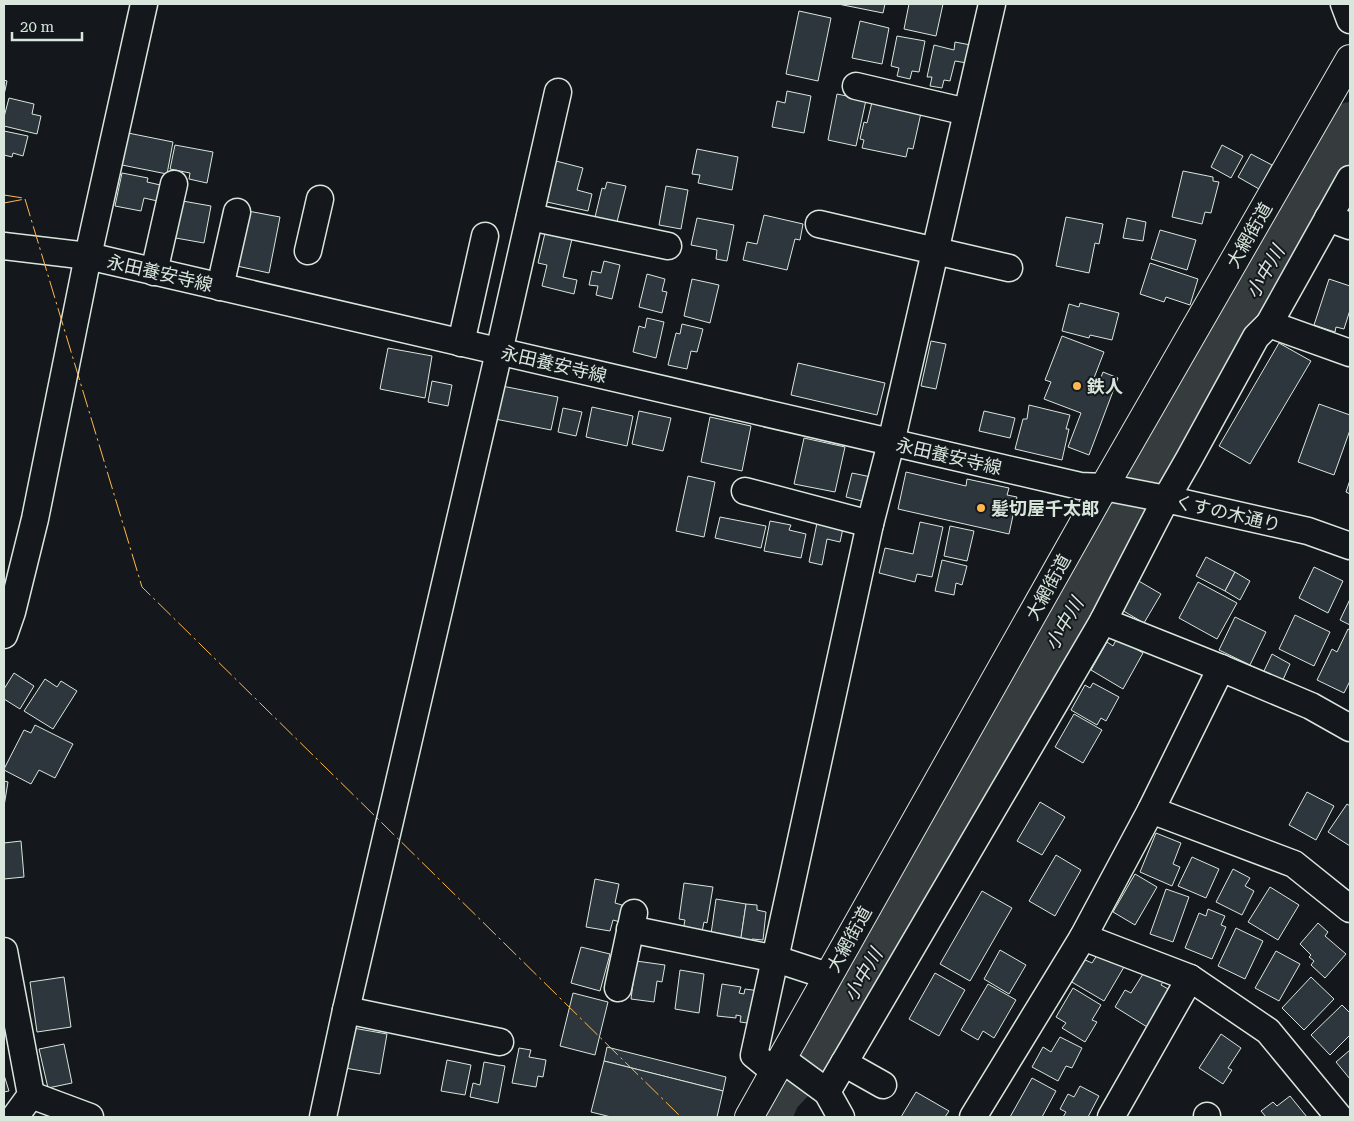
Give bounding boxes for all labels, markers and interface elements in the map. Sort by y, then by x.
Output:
scale bar [12,10,82,42]
text: 20 m [20,18,55,36]
street label: 大網街道 [1222,199,1276,271]
water label: 小中川 [1241,240,1290,302]
street label: 永田養安寺線 [105,251,215,295]
street label: 永田養安寺線 [499,342,609,386]
place label: 鉄人 [1086,376,1123,397]
marker: 鉄人 [1071,380,1083,392]
street label: 永田養安寺線 [894,434,1004,478]
street label: くすの木通り [1173,491,1283,535]
place label: 髪切屋千太郎 [991,498,1099,519]
marker: 髪切屋千太郎 [975,502,987,514]
street label: 大網街道 [1021,550,1075,624]
water label: 小中川 [1040,592,1089,654]
street label: 大網街道 [822,902,876,976]
water label: 小中川 [839,943,888,1005]

